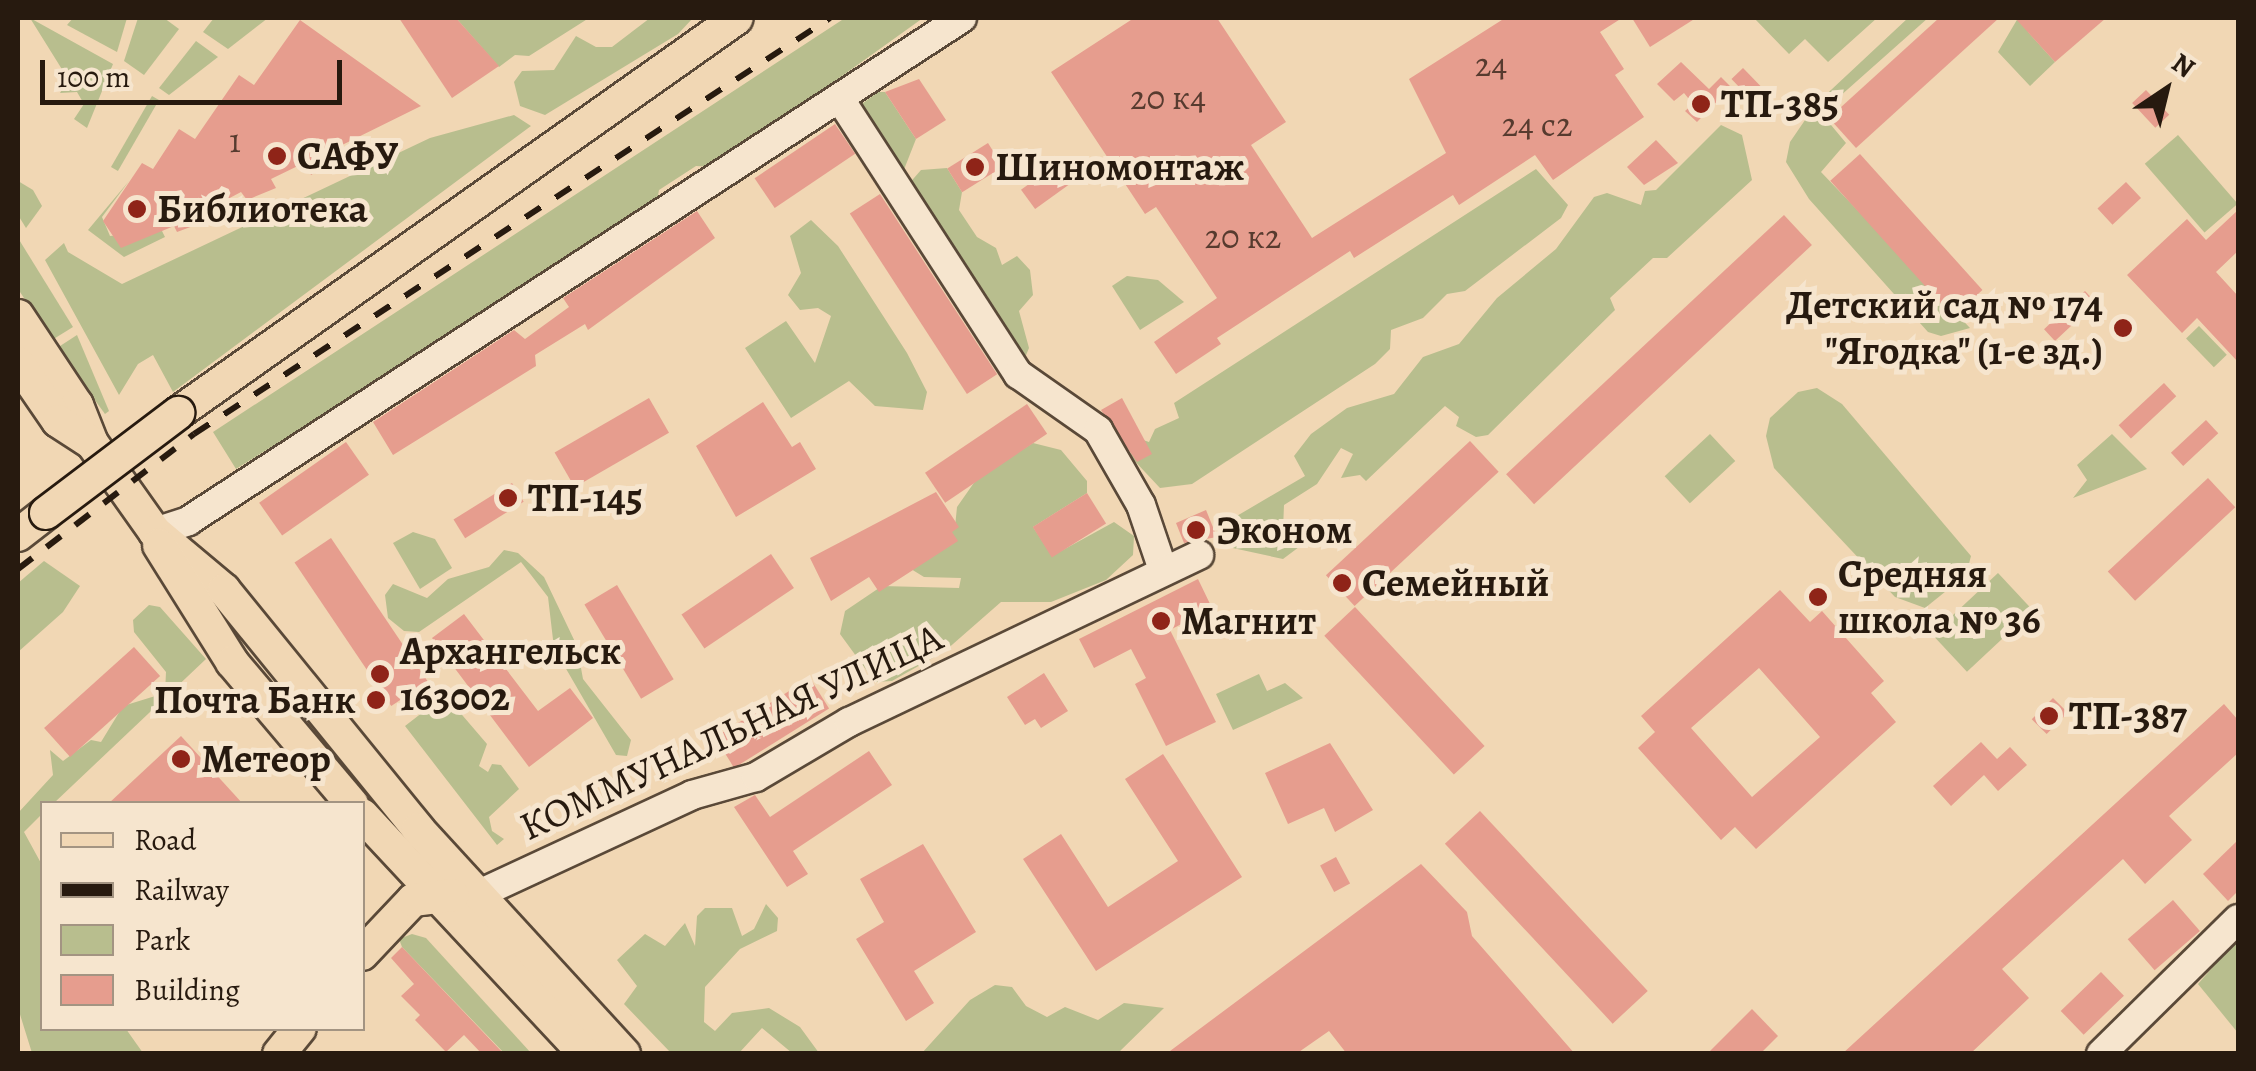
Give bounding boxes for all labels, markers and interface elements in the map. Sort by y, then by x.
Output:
scale bar [45,40,348,102]
north arrow [2116,40,2216,140]
house number: 24 [1475,43,1507,85]
text: N [2164,44,2202,87]
text: 100 m [57,57,130,97]
house number: 20 к4 [1130,76,1206,118]
place label: ТП-385 [1721,80,1839,128]
marker: ТП-385 [1690,93,1712,115]
house number: 24 с2 [1501,103,1573,145]
house number: 1 [229,119,241,161]
place label: САФУ [297,132,398,180]
place label: Шиномонтаж [995,143,1245,191]
marker: САФУ [266,145,288,167]
marker: Шиномонтаж [964,156,986,178]
place label: Библиотека [157,185,368,233]
marker: Библиотека [126,198,148,220]
house number: 20 к2 [1205,215,1281,257]
place label: Детский сад № 174 "Ягодка" (1-е зд.) [1786,281,2103,375]
marker: Детский сад № 174 "Ягодка" (1-е зд.) [2112,317,2134,339]
place label: ТП-145 [528,474,643,522]
marker: ТП-145 [497,487,519,509]
place label: Эконом [1216,506,1352,554]
marker: Эконом [1185,519,1207,541]
place label: Средняя школа № 36 [1838,550,2041,644]
place label: Семейный [1362,559,1549,607]
marker: Семейный [1331,572,1353,594]
marker: Средняя школа № 36 [1807,586,1829,608]
place label: Магнит [1181,597,1316,645]
marker: Магнит [1150,610,1172,632]
street label: КОММУНАЛЬНАЯ УЛИЦА [512,613,950,851]
place label: Архангельск 163002 [400,627,621,721]
marker: Архангельск 163002 [369,663,391,685]
place label: Почта Банк [154,676,356,724]
marker: Почта Банк [365,689,387,711]
place label: ТП-387 [2069,692,2187,740]
marker: ТП-387 [2038,705,2060,727]
place label: Метеор [201,735,331,783]
marker: Метеор [170,748,192,770]
legend [40,801,365,1031]
text: Road [134,820,196,860]
text: Railway [134,870,229,910]
text: Park [134,920,190,960]
text: Building [134,970,240,1010]

